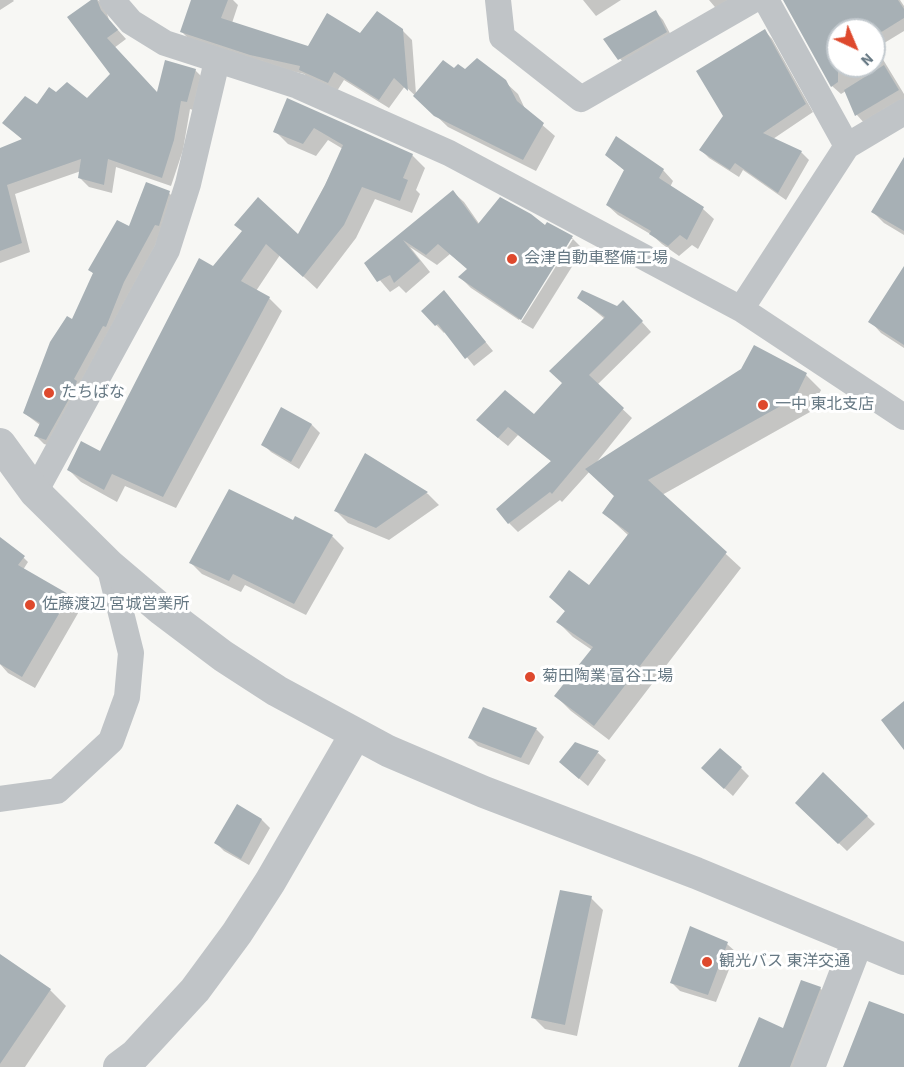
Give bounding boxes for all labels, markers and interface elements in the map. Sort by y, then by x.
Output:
north arrow [826,18,886,78]
text: N [856,48,879,71]
place label: 会津自動車整備工場 [524,249,668,269]
marker: 会津自動車整備工場 [505,252,519,266]
place label: たちばな [61,383,125,403]
marker: たちばな [42,386,56,400]
place label: 一中 東北支店 [775,395,874,415]
marker: 一中 東北支店 [756,398,770,412]
place label: 佐藤渡辺 宮城営業所 [42,595,189,615]
marker: 佐藤渡辺 宮城営業所 [23,598,37,612]
place label: 菊田陶業 富谷工場 [542,667,673,687]
marker: 菊田陶業 富谷工場 [523,670,537,684]
place label: 観光バス 東洋交通 [719,952,850,972]
marker: 観光バス 東洋交通 [700,955,714,969]

